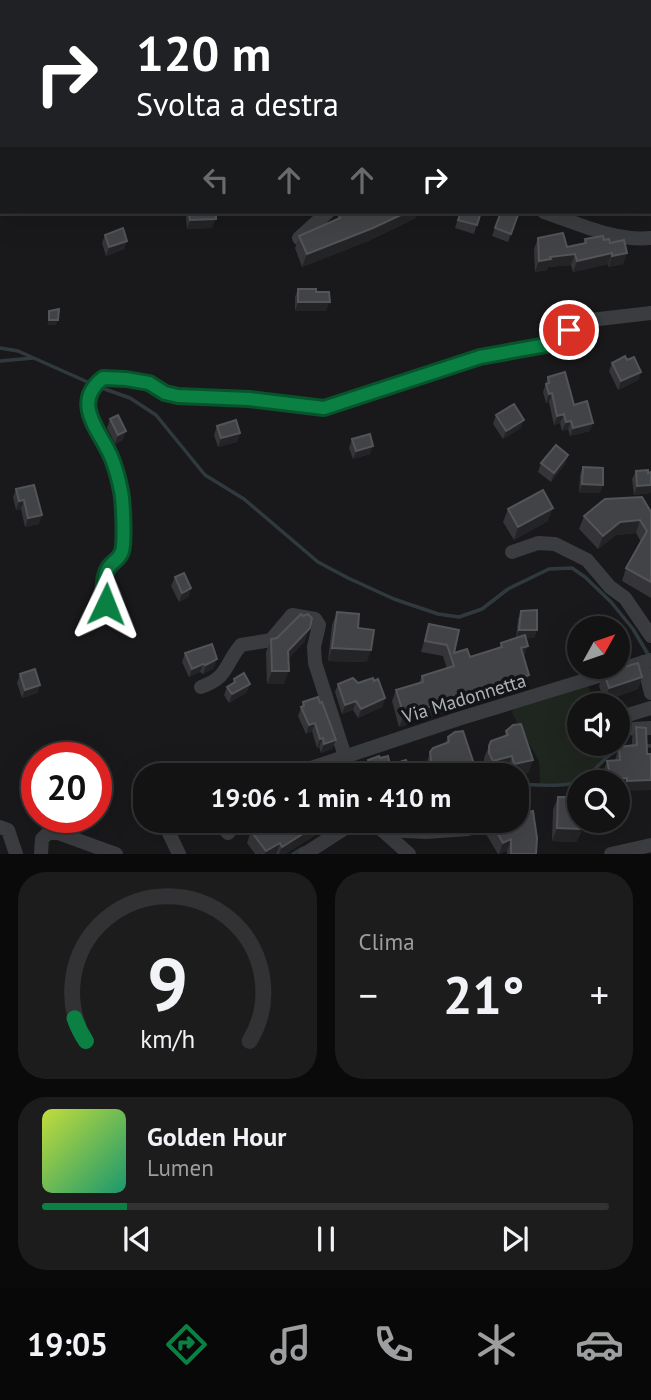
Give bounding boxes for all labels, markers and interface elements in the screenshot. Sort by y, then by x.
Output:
text: 120 m [136,21,271,85]
icon: right [21,28,112,119]
text: Svolta a destra [136,83,339,125]
icon: left [197,161,235,199]
icon: ahead [270,161,308,199]
icon: ahead [343,161,381,199]
icon: right [416,161,454,199]
pin [539,300,599,360]
icon: arrive [550,311,588,349]
position arrow [69,567,143,641]
north arrow [567,616,630,679]
map controls [567,616,630,833]
street label: Via Madonnetta [398,668,529,728]
button: sound [567,693,630,756]
speed limit sign: 20 [21,742,112,833]
button: search [567,770,630,833]
text: 19:06 · 1 min · 410 m [211,781,451,814]
text: Clima [359,927,415,956]
text: 9 [147,938,188,1032]
text: 21° [443,961,525,1028]
text: − [359,970,378,1019]
text: + [590,970,609,1019]
text: km/h [140,1023,195,1055]
text: Golden Hour [147,1120,286,1153]
text: Lumen [147,1153,214,1182]
icon: previous [118,1220,156,1258]
icon: pause [307,1220,345,1258]
icon: next [496,1220,534,1258]
icon: directions [162,1320,211,1369]
icon: music [266,1320,315,1369]
icon: phone [369,1320,418,1369]
icon: climate [472,1320,521,1369]
icon: car [575,1320,624,1369]
text: 19:05 [27,1323,108,1365]

